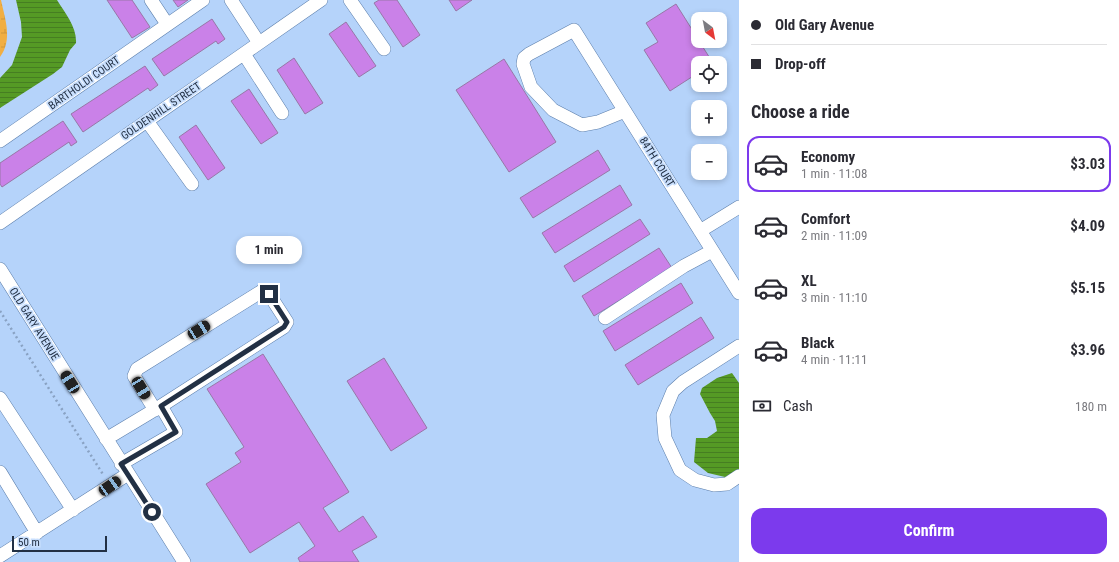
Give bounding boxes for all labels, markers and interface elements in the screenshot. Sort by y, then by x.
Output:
north arrow [691,12,727,48]
map controls [691,12,727,180]
text: Old Gary Avenue [775,16,874,34]
street label: BARTHOLDI COURT [46,53,122,112]
text: Drop-off [775,55,826,73]
button: locate [691,56,727,92]
street label: GOLDENHILL STREET [119,79,204,143]
button: + [691,100,727,136]
text: Choose a ride [751,101,850,122]
street label: 84TH COURT [637,135,678,189]
button: − [691,144,727,180]
icon: car [753,146,789,182]
text: Economy [801,148,855,166]
text: $3.03 [1070,155,1105,173]
text: 1 min · 11:08 [801,166,867,181]
icon: car [753,208,789,244]
text: Comfort [801,210,850,228]
text: $4.09 [1070,217,1105,235]
text: 2 min · 11:09 [801,228,867,243]
callout: 1 min [236,236,302,264]
text: 1 min [255,242,283,257]
icon: car [753,270,789,306]
text: XL [801,272,817,290]
text: $5.15 [1070,279,1105,297]
street label: OLD GARY AVENUE [6,285,62,363]
route end [260,285,278,303]
text: 3 min · 11:10 [801,290,867,305]
car [186,319,212,341]
icon: car [753,332,789,368]
text: Black [801,334,834,352]
text: $3.96 [1070,341,1105,359]
text: 4 min · 11:11 [801,352,867,367]
car [59,369,81,395]
car [130,375,152,401]
icon: cash [751,395,773,417]
text: Cash [783,397,813,415]
text: 180 m [1075,399,1107,414]
car [97,474,123,498]
route start [143,503,161,521]
button: Confirm [751,508,1107,554]
scale bar [12,534,107,553]
text: 50 m [18,536,40,549]

